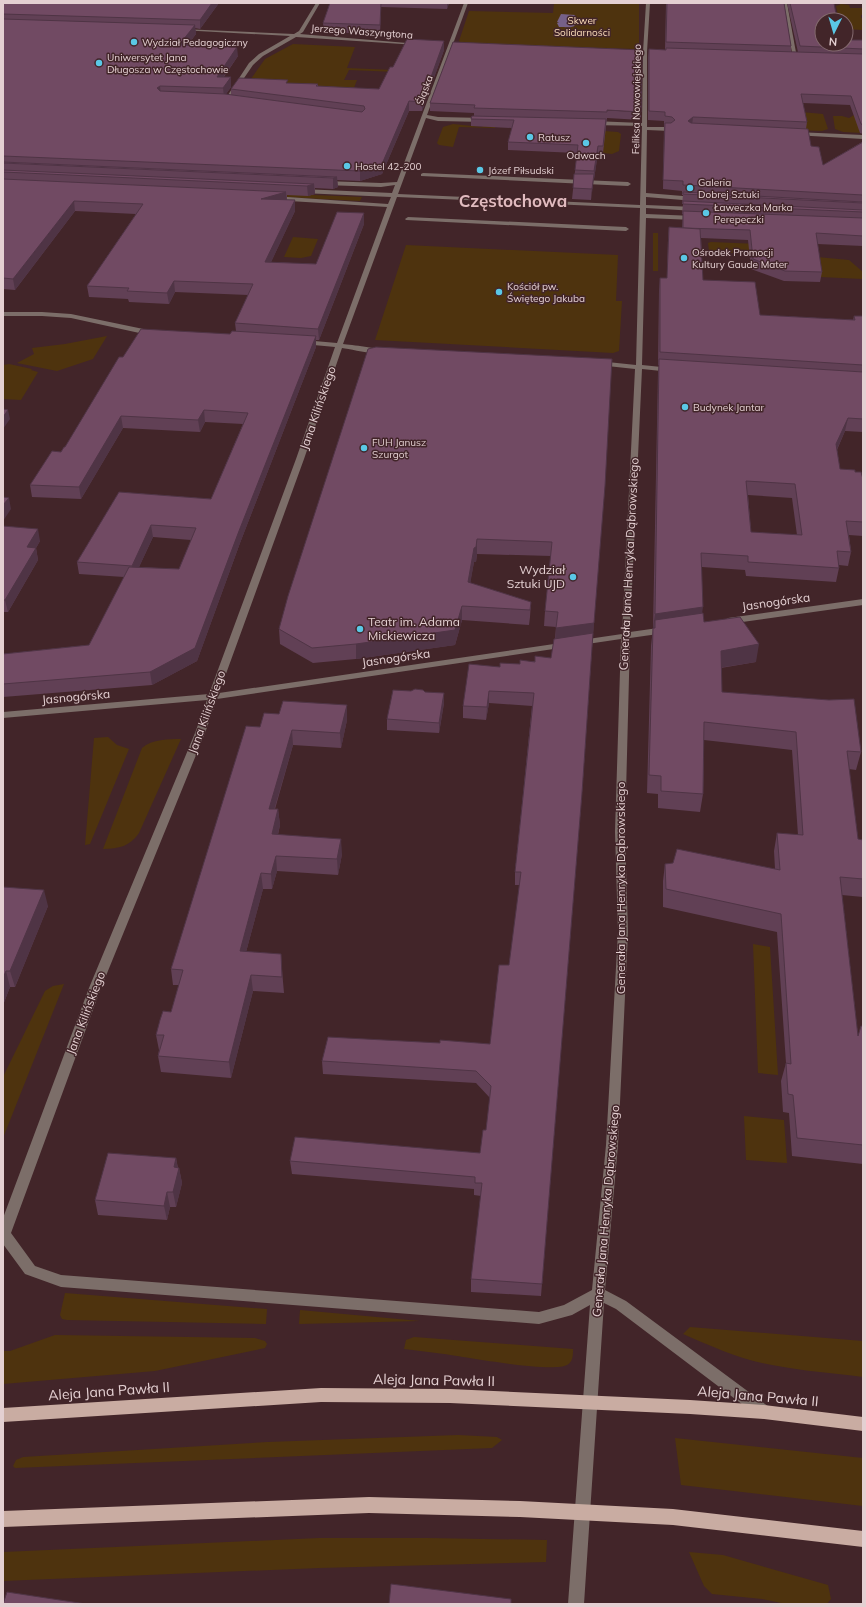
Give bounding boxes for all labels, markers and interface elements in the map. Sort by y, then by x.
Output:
north arrow [814,12,854,52]
park label: Skwer Solidarności [554,14,610,39]
street label: Jerzego Waszyngtona [311,21,413,42]
text: N [828,35,838,49]
place label: Wydział Pedagogiczny [142,36,248,49]
marker: Wydział Pedagogiczny [129,37,139,47]
street label: Feliksa Nowowiejskiego [629,44,644,154]
place label: Uniwersytet Jana Długosza w Częstochowie [107,51,229,76]
marker: Uniwersytet Jana Długosza w Częstochowie [94,58,104,68]
street label: Śląska [413,74,436,107]
place label: Ratusz [538,131,570,144]
marker: Ratusz [525,132,535,142]
marker: Odwach [581,138,591,148]
place label: Odwach [566,149,606,162]
place label: Hostel 42-200 [355,160,421,173]
marker: Hostel 42-200 [342,161,352,171]
place label: Józef Piłsudski [488,164,554,177]
marker: Józef Piłsudski [475,165,485,175]
place label: Galeria Dobrej Sztuki [698,176,759,201]
marker: Galeria Dobrej Sztuki [685,183,695,193]
district label: Częstochowa [459,190,567,211]
place label: Ławeczka Marka Perepeczki [713,201,793,226]
marker: Ławeczka Marka Perepeczki [701,208,711,218]
place label: Ośrodek Promocji Kultury Gaude Mater [692,246,788,271]
marker: Ośrodek Promocji Kultury Gaude Mater [679,253,689,263]
place label: Kościół pw. Świętego Jakuba [507,280,585,305]
marker: Kościół pw. Świętego Jakuba [494,287,504,297]
street label: Jana Kilińskiego [296,364,339,452]
place label: Budynek Jantar [693,401,765,414]
marker: Budynek Jantar [680,402,690,412]
place label: FUH Janusz Szurgot [372,436,426,461]
marker: FUH Janusz Szurgot [359,443,369,453]
street label: Generała Jana Henryka Dąbrowskiego [615,457,642,671]
place label: Wydział Sztuki UJD [507,562,566,591]
marker: Wydział Sztuki UJD [568,572,578,582]
street label: Jasnogórska [741,589,811,614]
place label: Teatr im. Adama Mickiewicza [368,614,460,643]
marker: Teatr im. Adama Mickiewicza [355,624,365,634]
street label: Jasnogórska [361,645,431,670]
street label: Jana Kilińskiego [185,668,229,755]
street label: Jasnogórska [41,686,111,707]
street label: Generała Jana Henryka Dąbrowskiego [613,782,628,994]
street label: Jana Kilińskiego [63,969,108,1056]
street label: Generała Jana Henryka Dąbrowskiego [589,1104,622,1318]
street label: Aleja Jana Pawła II [373,1370,495,1390]
street label: Aleja Jana Pawła II [48,1378,170,1404]
street label: Aleja Jana Pawła II [697,1382,819,1410]

